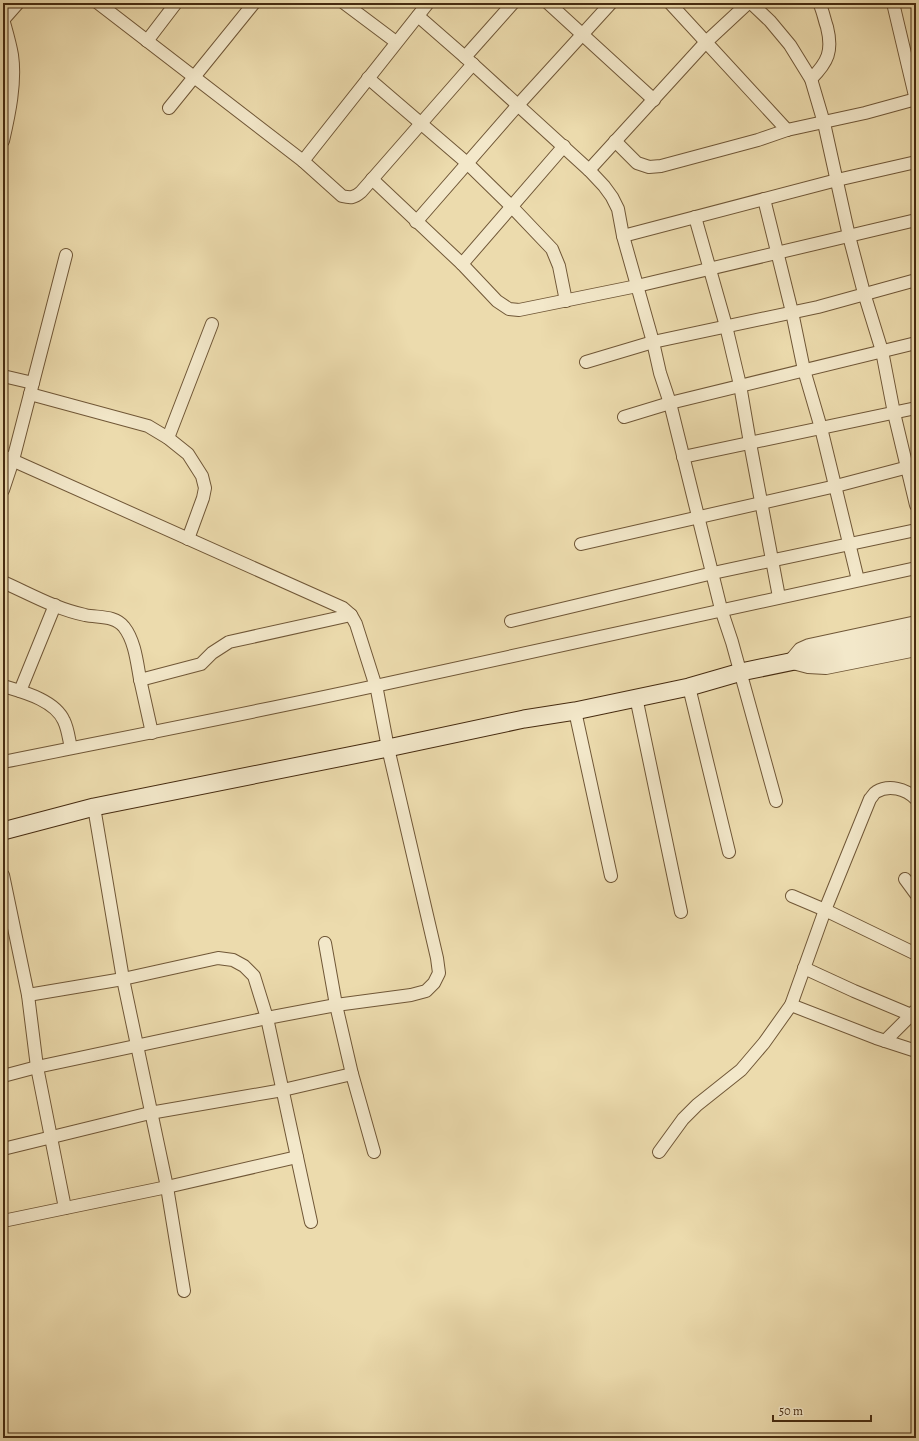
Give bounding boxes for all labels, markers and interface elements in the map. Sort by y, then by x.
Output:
scale bar [773,1397,871,1423]
text: 50 m [779,1403,803,1419]

